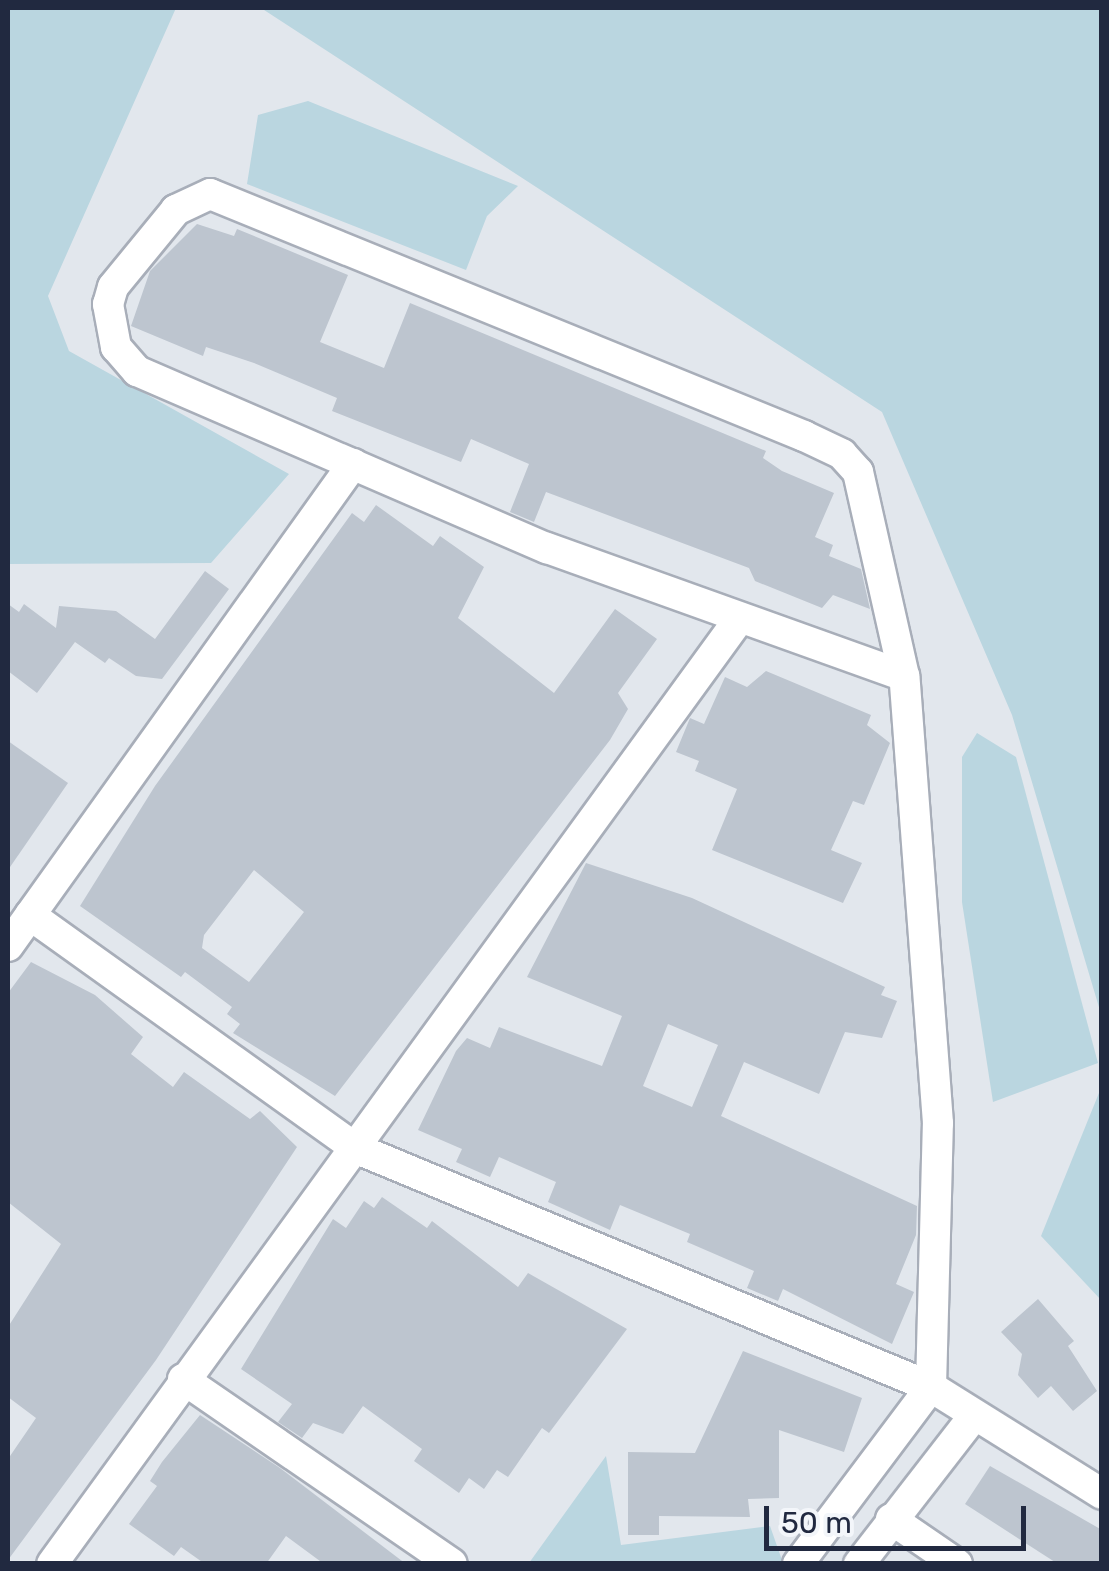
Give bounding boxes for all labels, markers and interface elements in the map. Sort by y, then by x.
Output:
scale bar [769,1486,1032,1548]
text: 50 m [781,1505,852,1541]

